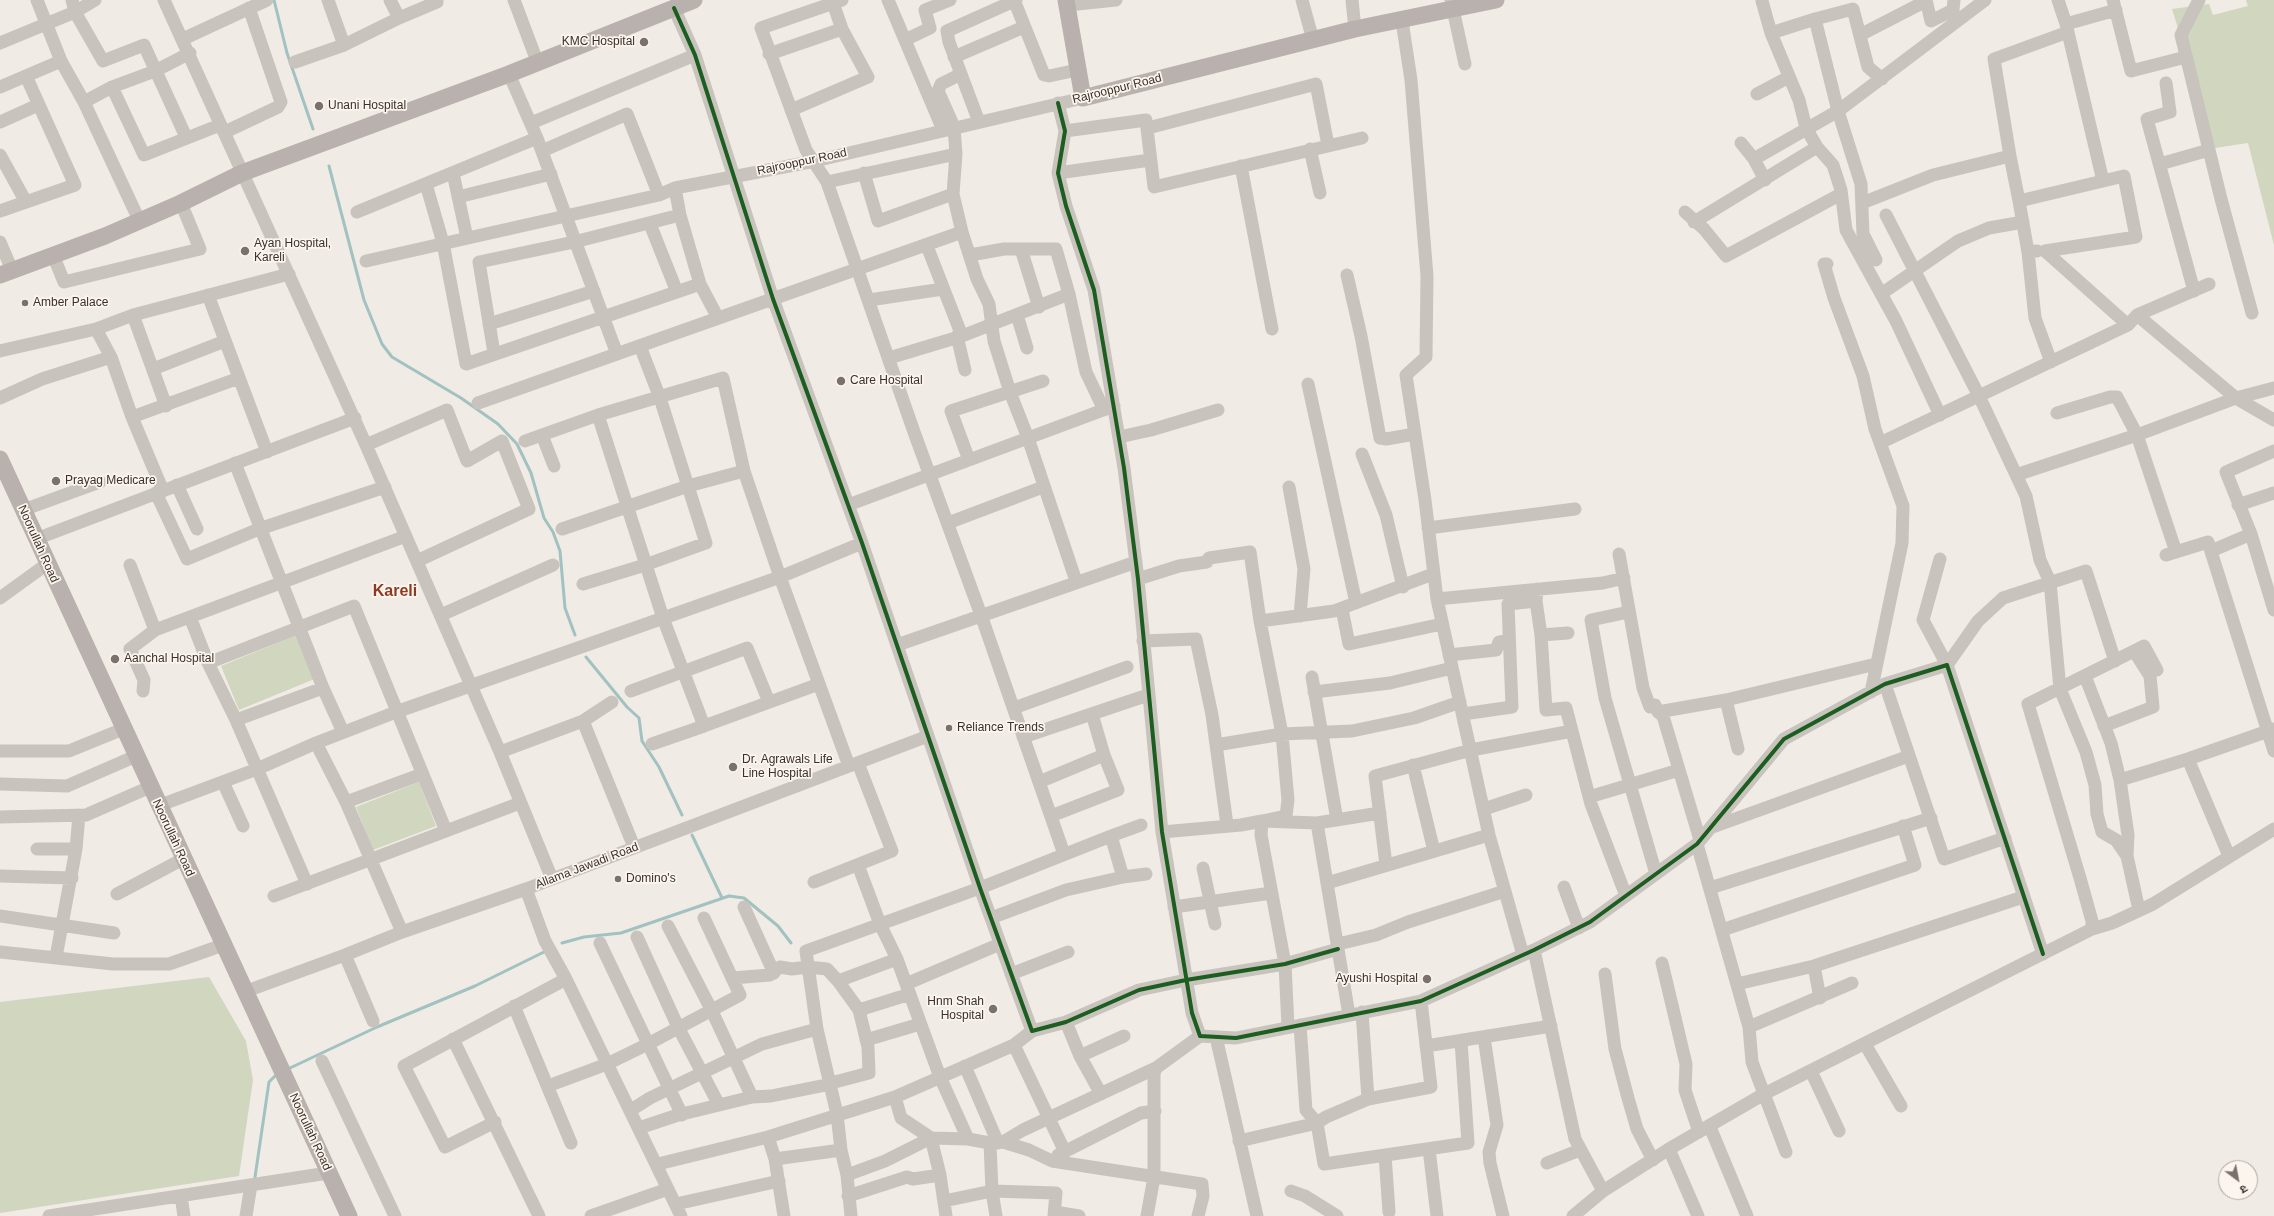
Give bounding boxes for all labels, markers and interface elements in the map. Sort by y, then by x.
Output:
place label: KMC Hospital [562,35,635,49]
marker: KMC Hospital [638,36,650,48]
street label: Rajrooppur Road [1071,71,1163,107]
place label: Unani Hospital [328,99,406,113]
marker: Unani Hospital [313,100,325,112]
street label: Rajrooppur Road [756,145,848,179]
place label: Ayan Hospital, Kareli [254,237,331,265]
marker: Ayan Hospital, Kareli [239,245,251,257]
place label: Amber Palace [33,296,108,310]
marker: Amber Palace [20,298,30,308]
place label: Care Hospital [850,374,923,388]
marker: Care Hospital [835,375,847,387]
place label: Prayag Medicare [65,474,156,488]
marker: Prayag Medicare [50,475,62,487]
street label: Noorullah Road [14,503,62,585]
district label: Kareli [373,582,417,602]
place label: Aanchal Hospital [124,652,214,666]
marker: Aanchal Hospital [109,653,121,665]
place label: Reliance Trends [957,721,1044,735]
marker: Reliance Trends [944,723,954,733]
place label: Dr. Agrawals Life Line Hospital [742,753,833,781]
marker: Dr. Agrawals Life Line Hospital [727,761,739,773]
street label: Noorullah Road [149,797,197,879]
street label: Allama Jawadi Road [533,840,641,892]
place label: Domino's [626,872,676,886]
marker: Domino's [613,874,623,884]
place label: Ayushi Hospital [1336,972,1418,986]
marker: Ayushi Hospital [1421,973,1433,985]
place label: Hnm Shah Hospital [927,995,984,1023]
marker: Hnm Shah Hospital [987,1003,999,1015]
street label: Noorullah Road [286,1091,334,1173]
north arrow [2218,1160,2258,1200]
text: उ [2238,1183,2250,1196]

